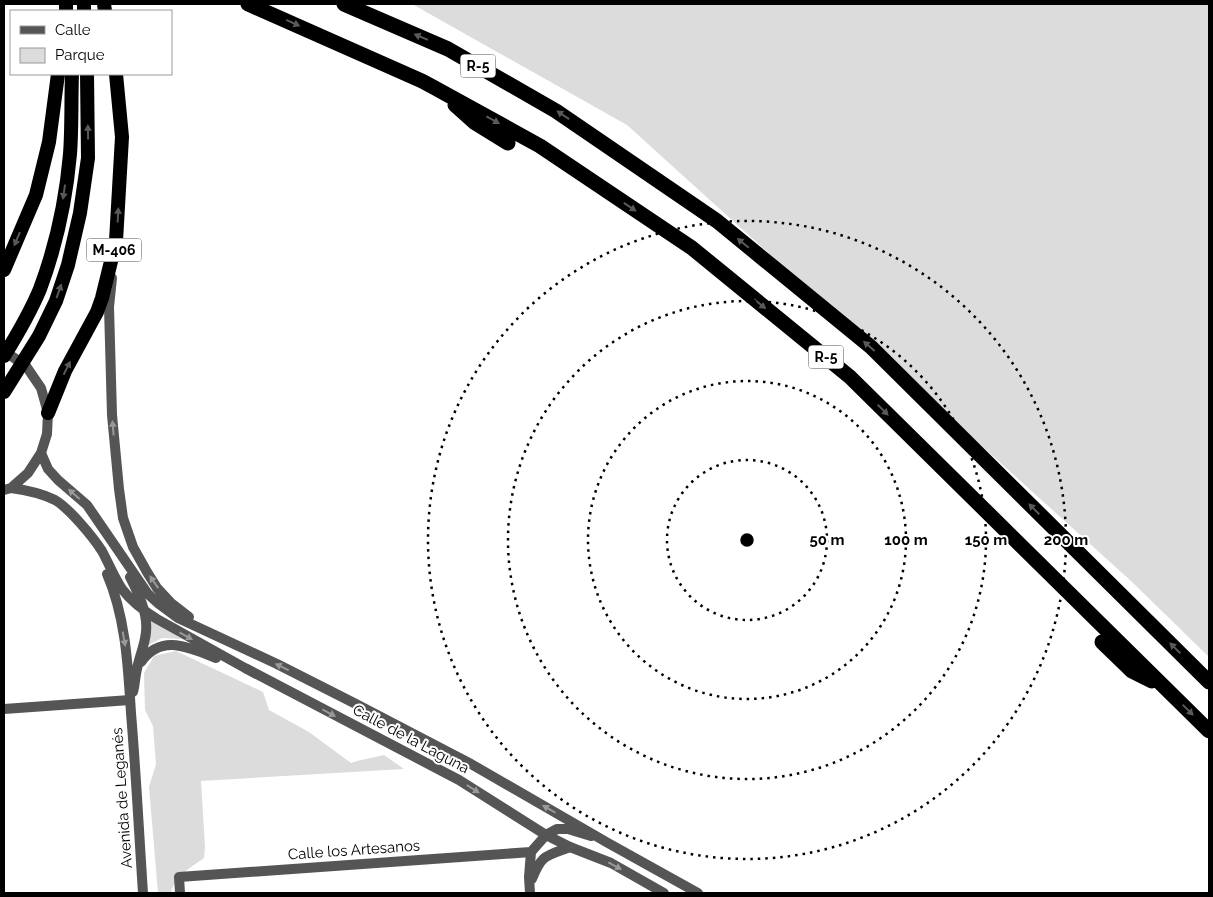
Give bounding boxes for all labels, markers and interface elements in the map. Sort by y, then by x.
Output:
legend [10,10,172,75]
one-way arrow [286,20,300,28]
text: Calle [55,21,91,39]
one-way arrow [414,33,428,41]
text: Parque [55,46,105,64]
road number: R-5 [460,54,496,78]
one-way arrow [556,110,570,120]
one-way arrow [486,116,500,124]
one-way arrow [84,124,92,140]
one-way arrow [60,184,68,200]
one-way arrow [624,202,637,212]
one-way arrow [114,207,122,223]
one-way arrow [13,232,21,247]
one-way arrow [737,237,750,248]
road number: M-406 [86,238,142,262]
one-way arrow [55,283,63,298]
one-way arrow [753,298,766,309]
one-way arrow [862,340,875,351]
road number: R-5 [808,346,844,368]
one-way arrow [63,361,71,375]
one-way arrow [877,404,889,416]
one-way arrow [109,419,117,435]
one-way arrow [69,488,81,500]
one-way arrow [1029,503,1041,515]
centre of rings [738,531,756,549]
text: 50 m [809,531,845,549]
text: 100 m [884,531,928,549]
text: 150 m [965,531,1007,549]
text: 200 m [1044,531,1088,549]
one-way arrow [149,575,159,589]
one-way arrow [180,631,193,640]
one-way arrow [121,632,129,648]
one-way arrow [1169,642,1181,654]
one-way arrow [275,662,289,670]
street label: Calle de la Laguna [350,701,472,777]
one-way arrow [1182,704,1194,716]
one-way arrow [322,709,337,717]
street label: Avenida de Leganés [108,727,136,869]
one-way arrow [466,784,479,794]
one-way arrow [542,804,555,813]
street label: Calle los Artesanos [287,836,421,864]
one-way arrow [608,862,622,870]

